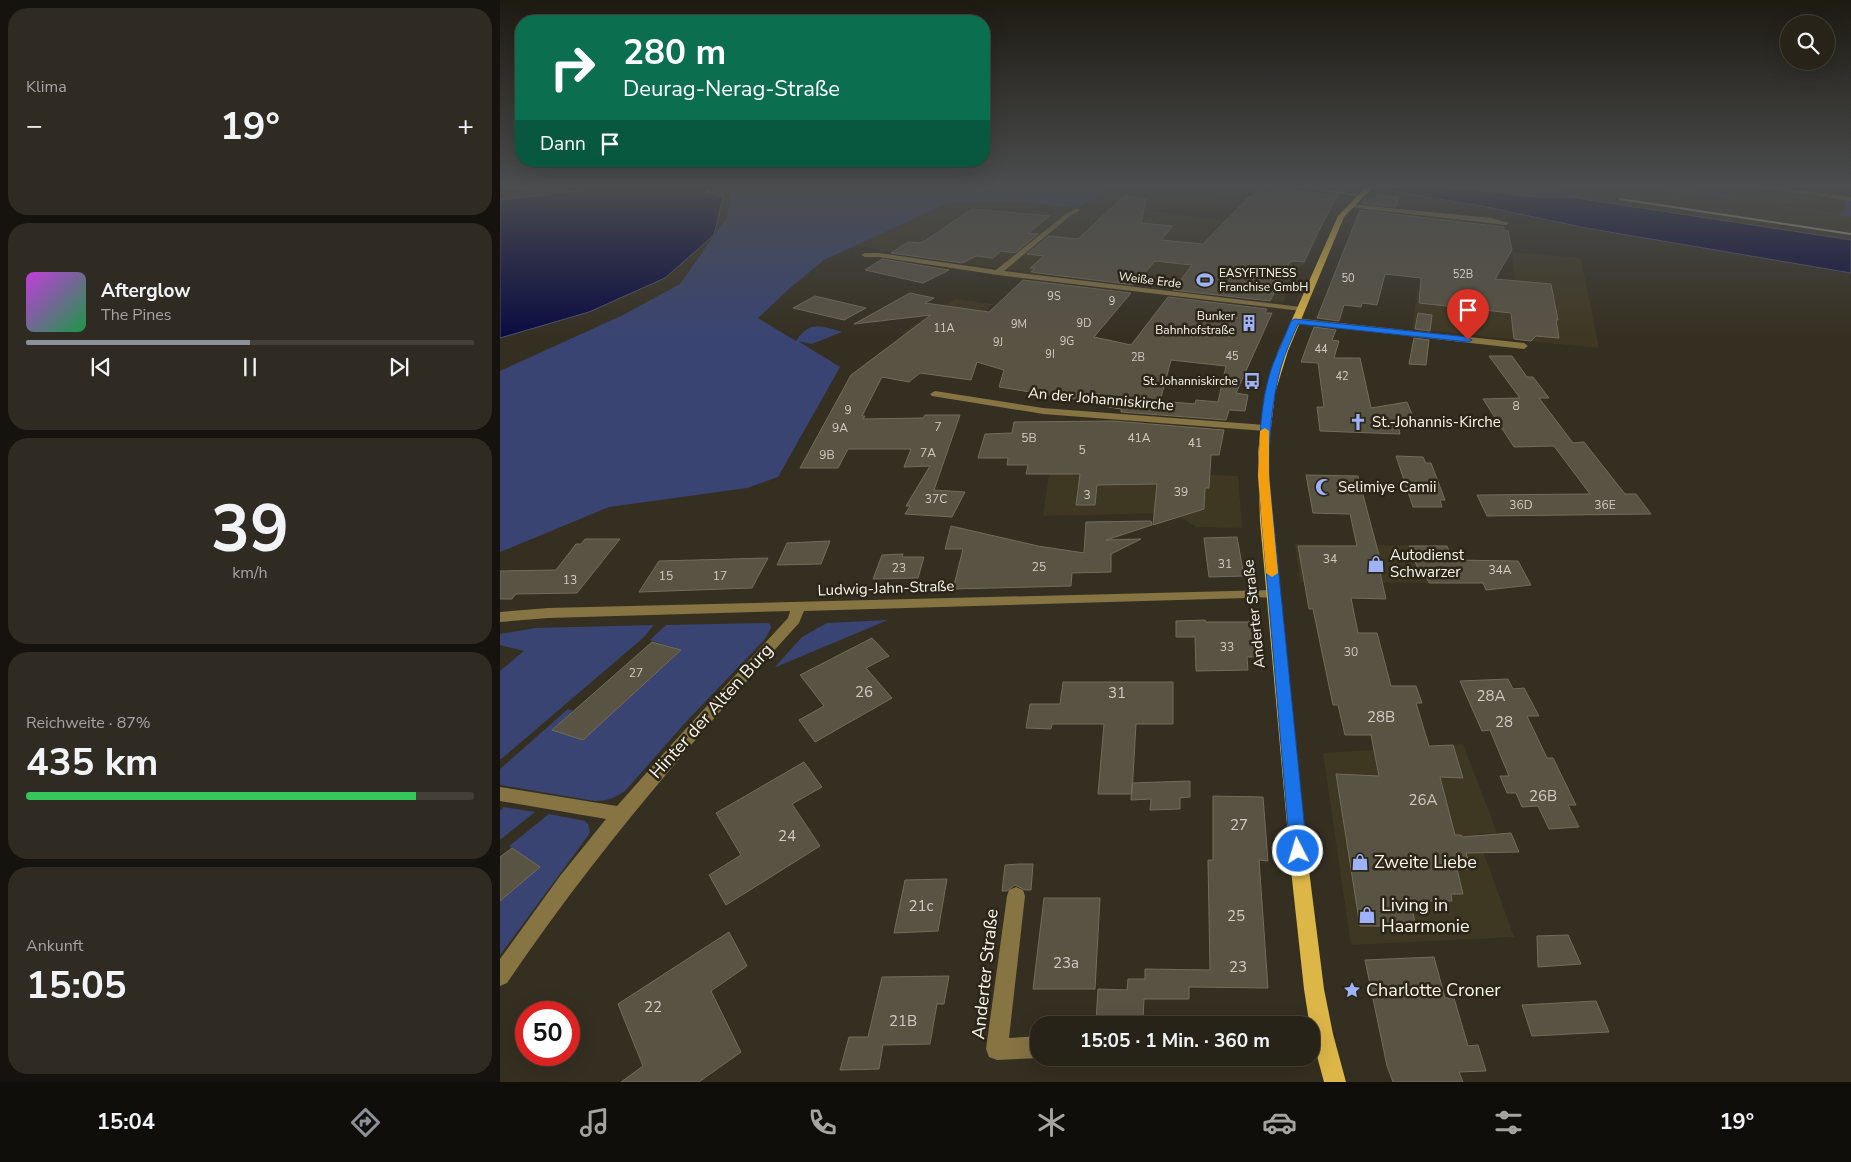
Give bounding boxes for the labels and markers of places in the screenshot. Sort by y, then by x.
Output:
place label: EASYFITNESS Franchise GmbH [1219,265,1308,295]
sports icon: EASYFITNESS Franchise GmbH [1195,270,1215,290]
pin [1447,289,1489,340]
place label: Bunker Bahnhofstraße [1155,308,1236,338]
building icon: Bunker Bahnhofstraße [1239,313,1259,333]
bus stop icon: St. Johanniskirche [1242,371,1262,391]
place label: St. Johanniskirche [1143,373,1238,389]
church icon: St.-Johannis-Kirche [1348,412,1368,432]
place label: St.-Johannis-Kirche [1372,412,1501,432]
mosque icon: Selimiye Camii [1314,477,1334,497]
place label: Selimiye Camii [1338,477,1436,497]
place label: Autodienst Schwarzer [1390,545,1465,582]
shop icon: Autodienst Schwarzer [1366,554,1386,574]
place label: Zweite Liebe [1374,850,1477,874]
shop icon: Zweite Liebe [1350,852,1370,872]
place label: Living in Haarmonie [1381,893,1470,938]
shop icon: Living in Haarmonie [1357,905,1377,925]
place label: Charlotte Croner [1366,978,1501,1002]
place icon: Charlotte Croner [1342,980,1362,1000]

